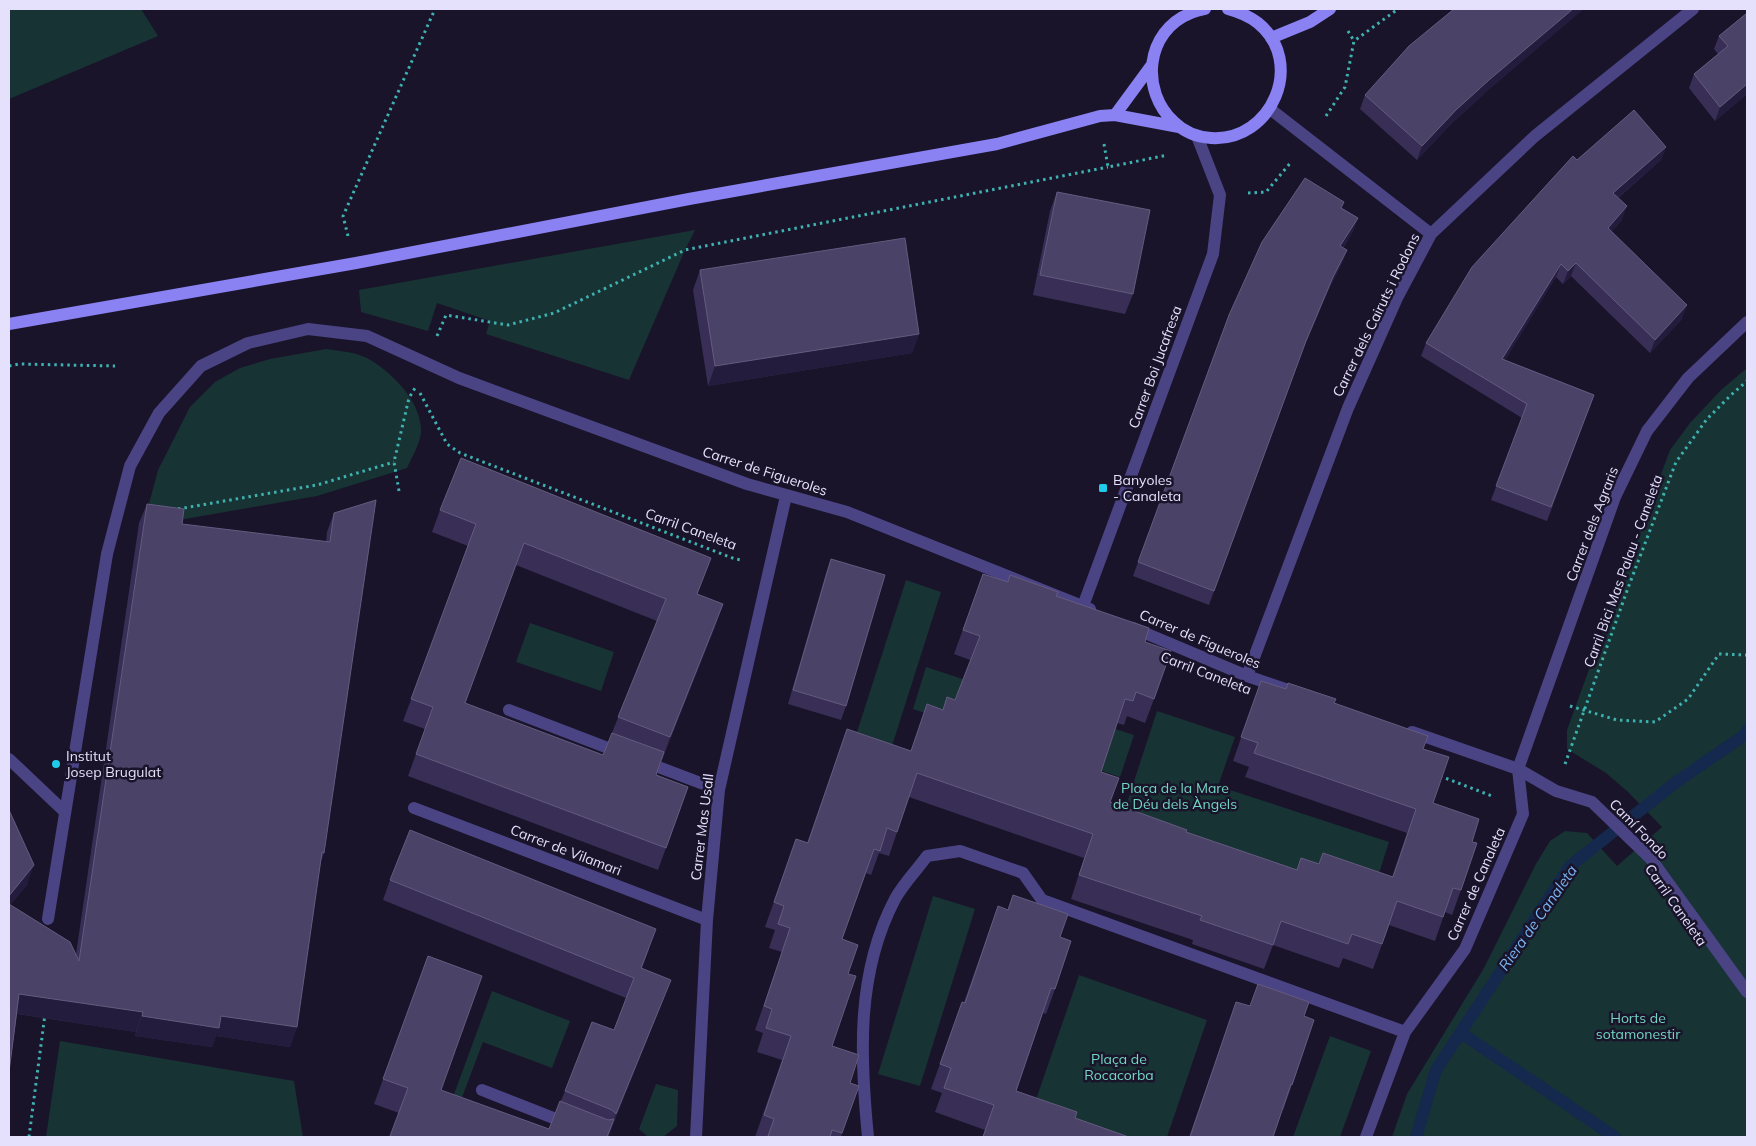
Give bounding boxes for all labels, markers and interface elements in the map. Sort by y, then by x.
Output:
street label: Carrer dels Cairuts i Rodons [1328,230,1424,400]
street label: Carrer Boi Jucafresa [1124,303,1186,431]
street label: Carrer de Figueroles [700,442,830,500]
street label: Carrer dels Agraris [1562,464,1622,584]
place label: Banyoles - Canaleta [1113,471,1181,505]
street label: Carril Bici Mas Palau - Caneleta [1580,472,1666,670]
marker: Banyoles - Canaleta [1097,482,1109,494]
street label: Carril Caneleta [643,504,739,554]
street label: Carrer de Figueroles [1137,605,1263,673]
street label: Carril Caneleta [1158,647,1254,699]
place label: Institut Josep Brugulat [66,747,161,781]
marker: Institut Josep Brugulat [50,758,62,770]
street label: Carrer Mas Usall [687,773,717,881]
park label: Plaça de la Mare de Déu dels Àngels [1113,779,1237,813]
street label: Camí Fondo [1606,795,1672,863]
street label: Carrer de Vilamari [508,820,624,880]
street label: Carrer de Canaleta [1443,824,1509,944]
street label: Carril Caneleta [1641,860,1711,950]
water label: Riera de Canaleta [1494,861,1581,974]
park label: Horts de sotamonestir [1596,1009,1681,1043]
park label: Plaça de Rocacorba [1084,1050,1154,1084]

